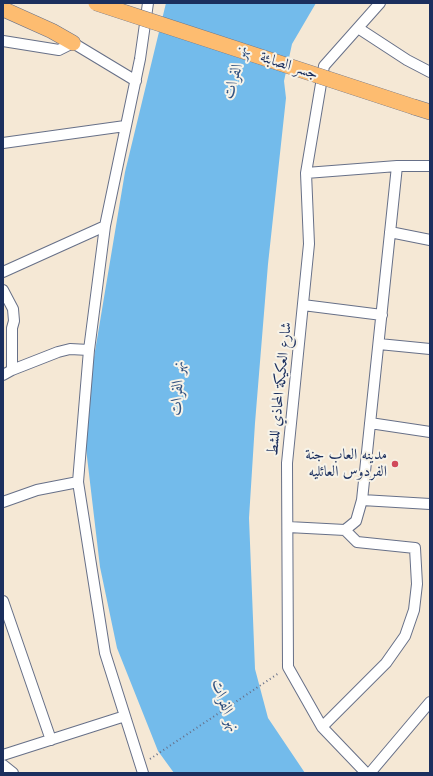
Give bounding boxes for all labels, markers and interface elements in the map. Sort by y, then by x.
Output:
water label: نهر الفرات [219,43,253,101]
street label: جسر الصابئة [258,48,320,84]
street label: شارع العكيكة المحاذي للشط [264,321,296,457]
water label: نهر الفرات [167,360,189,416]
place label: مدينه العاب جنة الفردوس العائليه [305,446,387,481]
marker: مدينه العاب جنة الفردوس العائليه [390,459,400,469]
water label: نهر الفرات [207,677,243,735]

